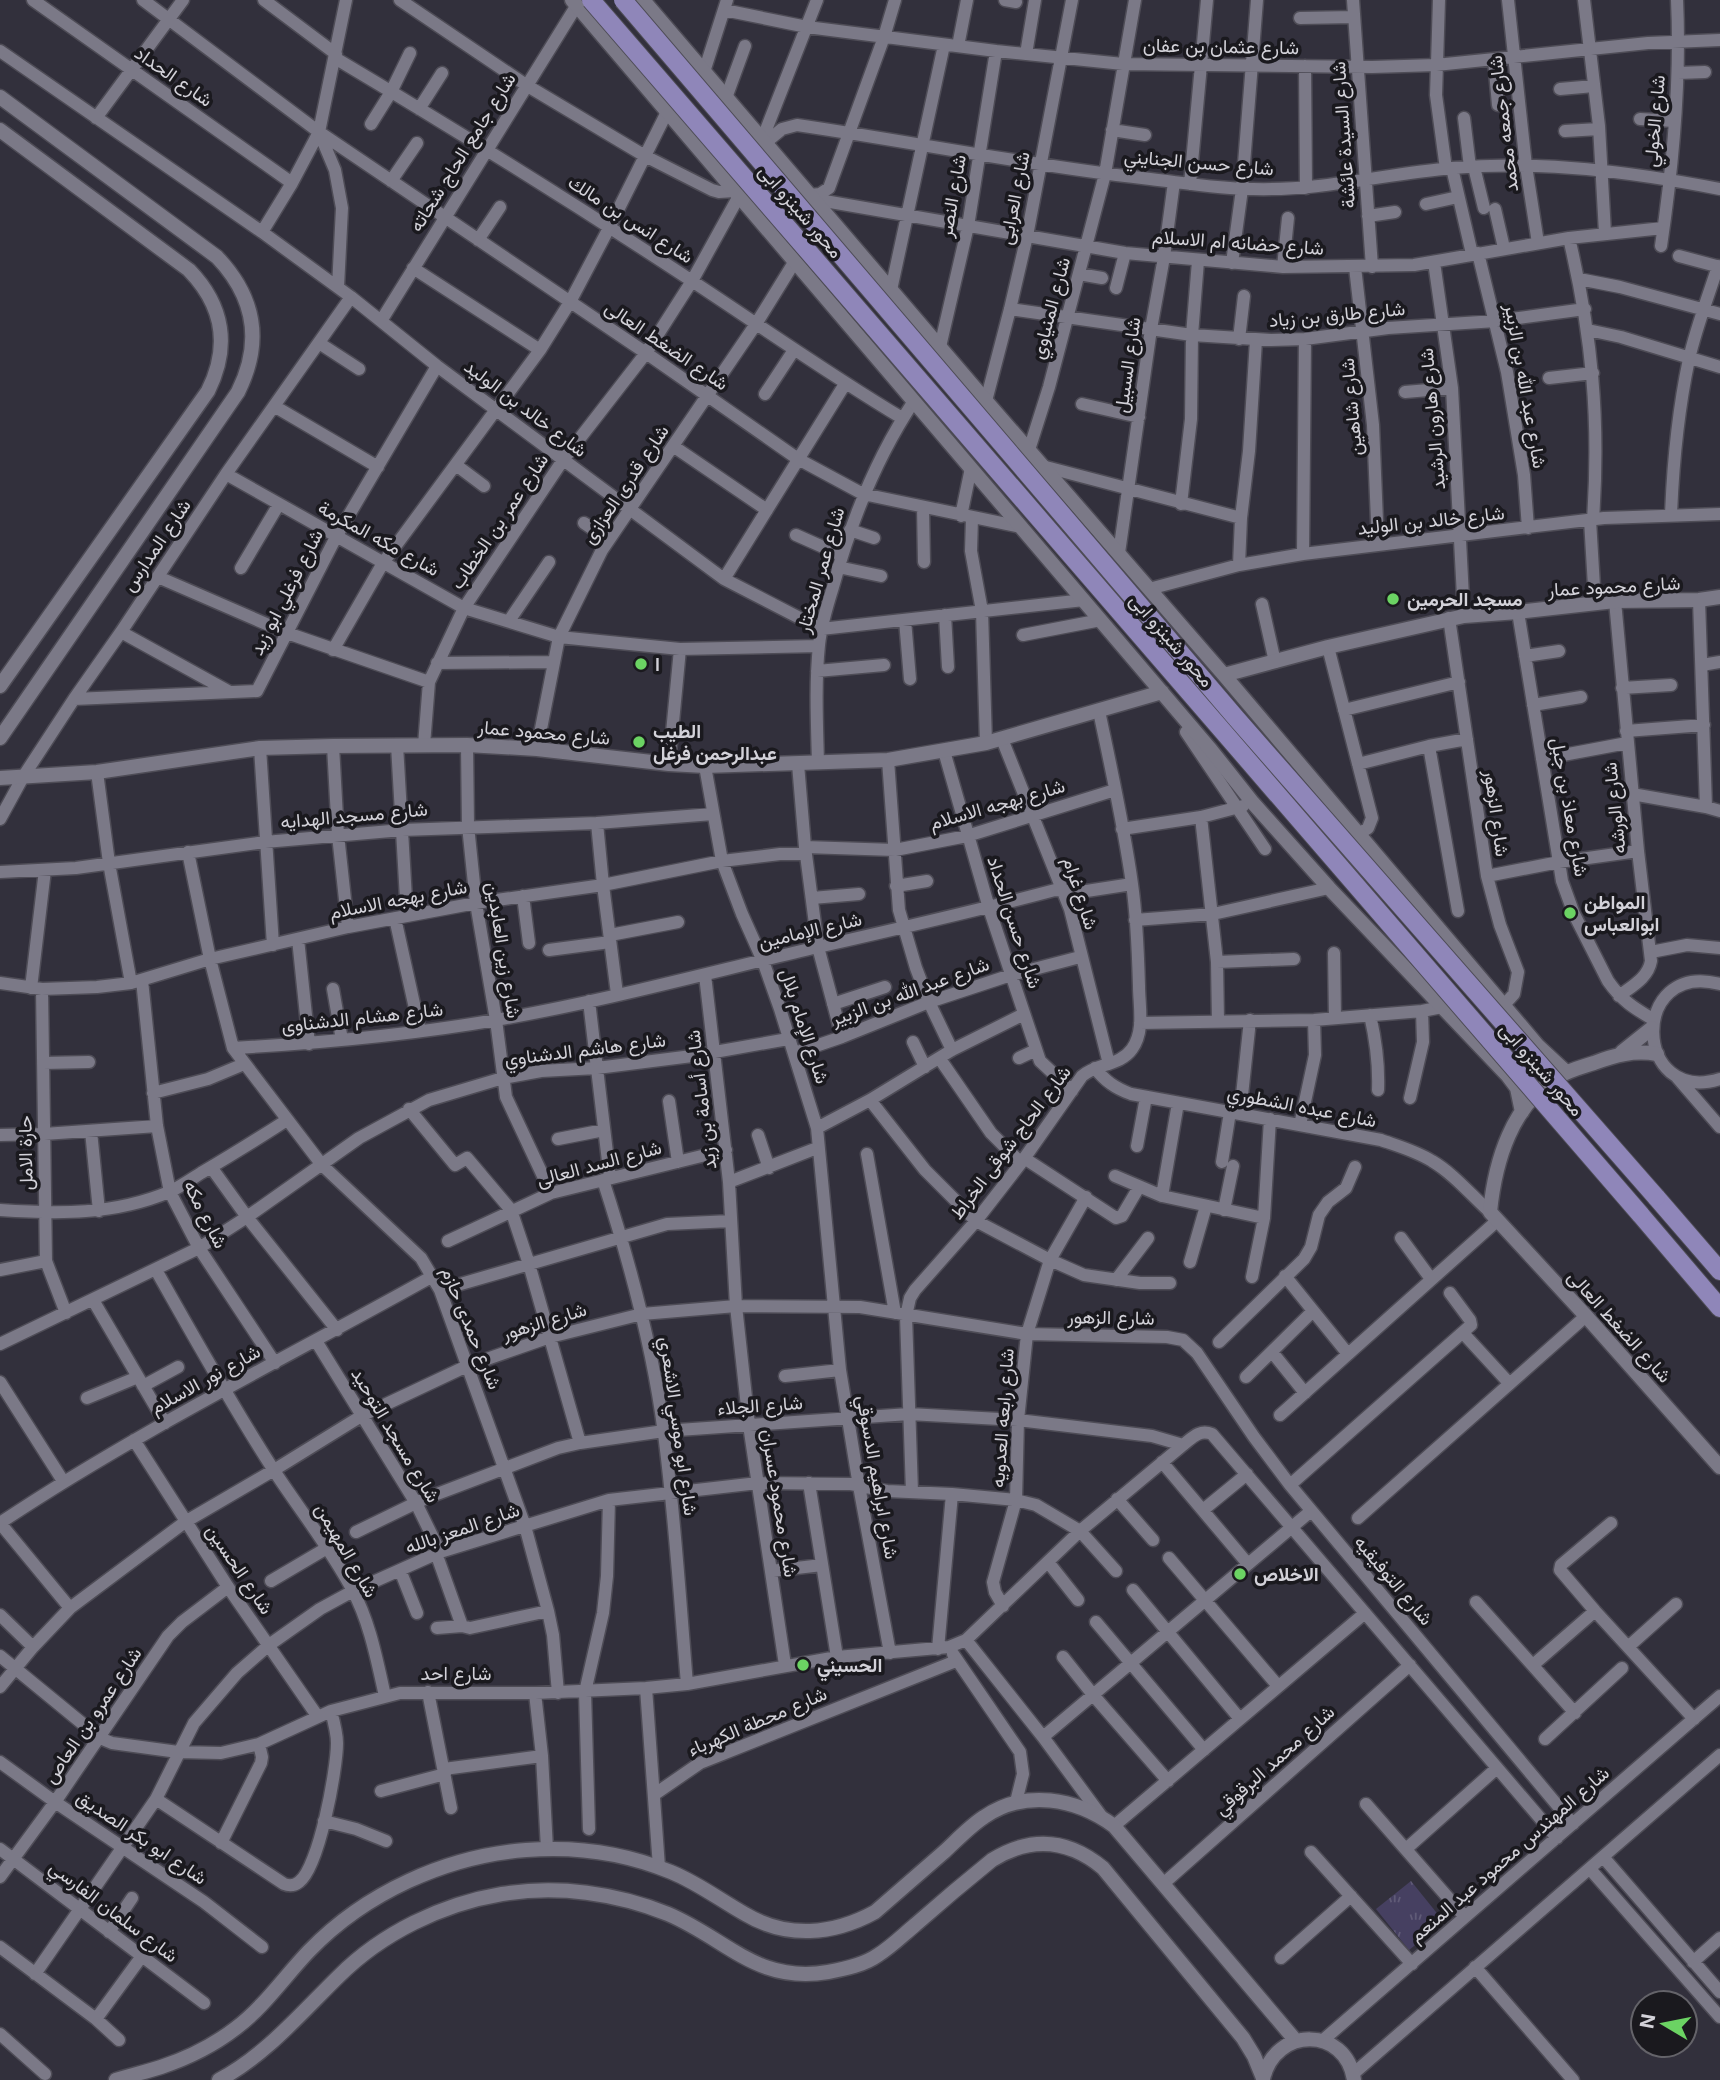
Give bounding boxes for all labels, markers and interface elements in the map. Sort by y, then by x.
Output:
street label: شارع عثمان بن عفان [1143,34,1299,60]
street label: شارع الحداد [130,41,217,112]
street label: شارع جمعه محمد [1484,54,1524,193]
street label: شارع السيدة عائشة [1327,61,1361,209]
street label: شارع جامع الحاج شحاته [404,69,522,237]
street label: شارع الخولي [1639,74,1674,169]
street label: شارع حسن الجنايني [1123,144,1275,184]
street label: شارع العرابى [994,150,1036,247]
street label: شارع النصر [934,153,972,240]
street label: محور شينزو ابى [754,160,848,263]
street label: شارع انس بن مالك [563,170,698,269]
street label: شارع حضانه ام الاسلام [1151,225,1325,261]
street label: شارع المنياوي [1026,255,1079,363]
street label: شارع الضغط العالى [600,296,733,396]
street label: شارع طارق بن زياد [1268,297,1406,333]
street label: شارع عبد الله بن الزبير [1499,301,1551,470]
street label: شارع السبيل [1109,316,1147,415]
street label: شارع هارون الرشيد [1415,347,1451,491]
street label: شارع خالد بن الوليد [459,355,592,463]
street label: شارع شاهين [1336,357,1368,457]
street label: شارع قدرى العزازى [577,420,675,549]
street label: شارع عمر بن الخطاب [445,449,554,594]
street label: شارع المدارس [117,495,197,596]
street label: شارع مكه المكرمة [314,496,443,582]
street label: شارع خالد بن الوليد [1356,501,1506,541]
street label: شارع عمر المختار [791,505,850,637]
street label: شارع فرغلي ابو زيد [245,525,332,661]
street label: شارع محمود عمار [1546,572,1681,603]
place label: مسجد الحرمين [1407,588,1523,612]
street label: محور شينزو ابى [1125,589,1219,692]
marker: مسجد الحرمين [1385,591,1401,607]
place label: ا [655,653,660,676]
marker: ا [633,656,649,672]
street label: شارع محمود عمار [476,715,611,751]
place label: الطيب عبدالرحمن فرغل [653,720,777,766]
marker: الطيب عبدالرحمن فرغل [631,734,647,750]
street label: شارع معاذ بن جبل [1545,736,1593,879]
street label: شارع الورشه [1598,761,1632,855]
street label: شارع الزهور [1478,767,1514,858]
street label: شارع بهجه الاسلام [927,774,1068,836]
street label: شارع مسجد الهدايه [279,798,429,834]
street label: شارع حسن الحداد [981,853,1047,992]
street label: شارع غرام [1057,854,1103,933]
street label: شارع بهجه الاسلام [327,875,469,925]
street label: شارع زين العابدين [480,880,526,1020]
place label: المواطن ابوالعباس [1584,891,1659,937]
marker: المواطن ابوالعباس [1562,905,1578,921]
street label: شارع الإمامين [756,907,864,955]
street label: شارع عبد الله بن الزبير [827,952,993,1032]
street label: شارع الإمام بلال [774,966,834,1087]
street label: شارع هشام الدشناوى [280,998,444,1038]
street label: محور شينزو ابى [1495,1018,1589,1121]
street label: شارع هاشم الدشناوي [503,1028,668,1075]
street label: شارع أسامة بن زيد [682,1029,722,1171]
street label: شارع الحاج شوقى الخراط [945,1061,1077,1224]
street label: شارع عبده الشطوري [1225,1081,1378,1136]
street label: حارة الامل [13,1115,38,1191]
street label: شارع السد العالى [534,1136,664,1192]
street label: شارع مكه [178,1176,232,1253]
street label: شارع حمدى حازم [436,1264,507,1393]
street label: شارع الضغط العالى [1562,1265,1676,1388]
street label: شارع الزهور [498,1298,590,1347]
street label: شارع الزهور [1066,1305,1155,1331]
street label: شارع ابو موسي الاشعري [651,1335,702,1518]
street label: شارع نور الاسلام [146,1340,265,1420]
street label: شارع رابعه العدويه [986,1347,1020,1489]
street label: شارع مسجد التوحيد [345,1364,445,1507]
street label: شارع الجلاء [717,1391,804,1421]
street label: شارع ابراهيم الدسوقي [848,1393,903,1561]
street label: شارع محمود عسران [755,1427,803,1579]
street label: شارع المعز بالله [402,1498,523,1560]
street label: شارع المهيمن [309,1499,383,1602]
street label: شارع الحسين [200,1520,278,1619]
street label: شارع التوفيقيه [1349,1531,1438,1631]
place label: الاخلاص [1254,1563,1319,1586]
marker: الاخلاص [1232,1566,1248,1582]
street label: شارع عمرو بن العاص [38,1643,147,1788]
place label: الحسيني [817,1654,882,1682]
marker: الحسيني [795,1657,811,1673]
street label: شارع احد [421,1662,491,1686]
street label: شارع محطة الكهرباء [684,1682,831,1762]
street label: شارع محمد البرقوقي [1210,1700,1342,1823]
street label: شارع المهندس محمود عبد المنعم [1405,1761,1615,1948]
street label: شارع ابو بكر الصديق [72,1785,211,1890]
street label: شارع سلمان الفارسي [42,1855,183,1971]
north arrow [1629,1989,1699,2059]
text: N [1635,2012,1660,2030]

